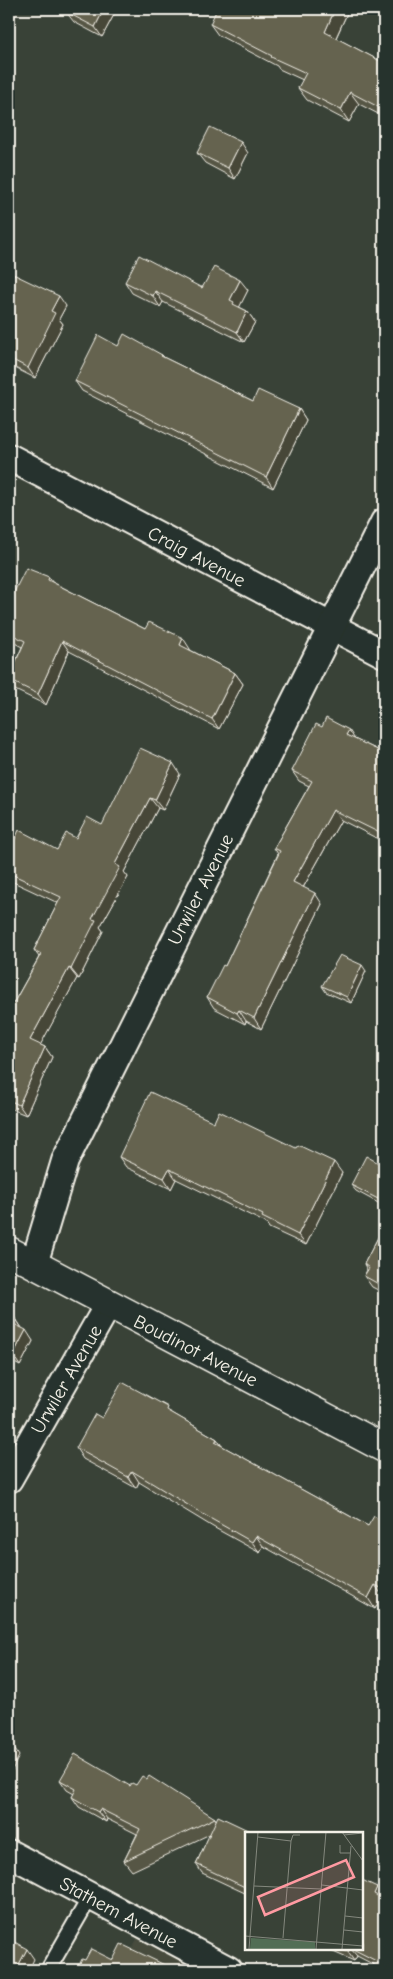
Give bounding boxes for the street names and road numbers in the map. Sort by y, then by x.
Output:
street label: Craig Avenue [144,522,249,592]
street label: Urwiler Avenue [163,830,238,949]
street label: Boudinot Avenue [130,1310,261,1392]
street label: Urwiler Avenue [27,1321,107,1438]
street label: Stathem Avenue [56,1873,181,1953]

